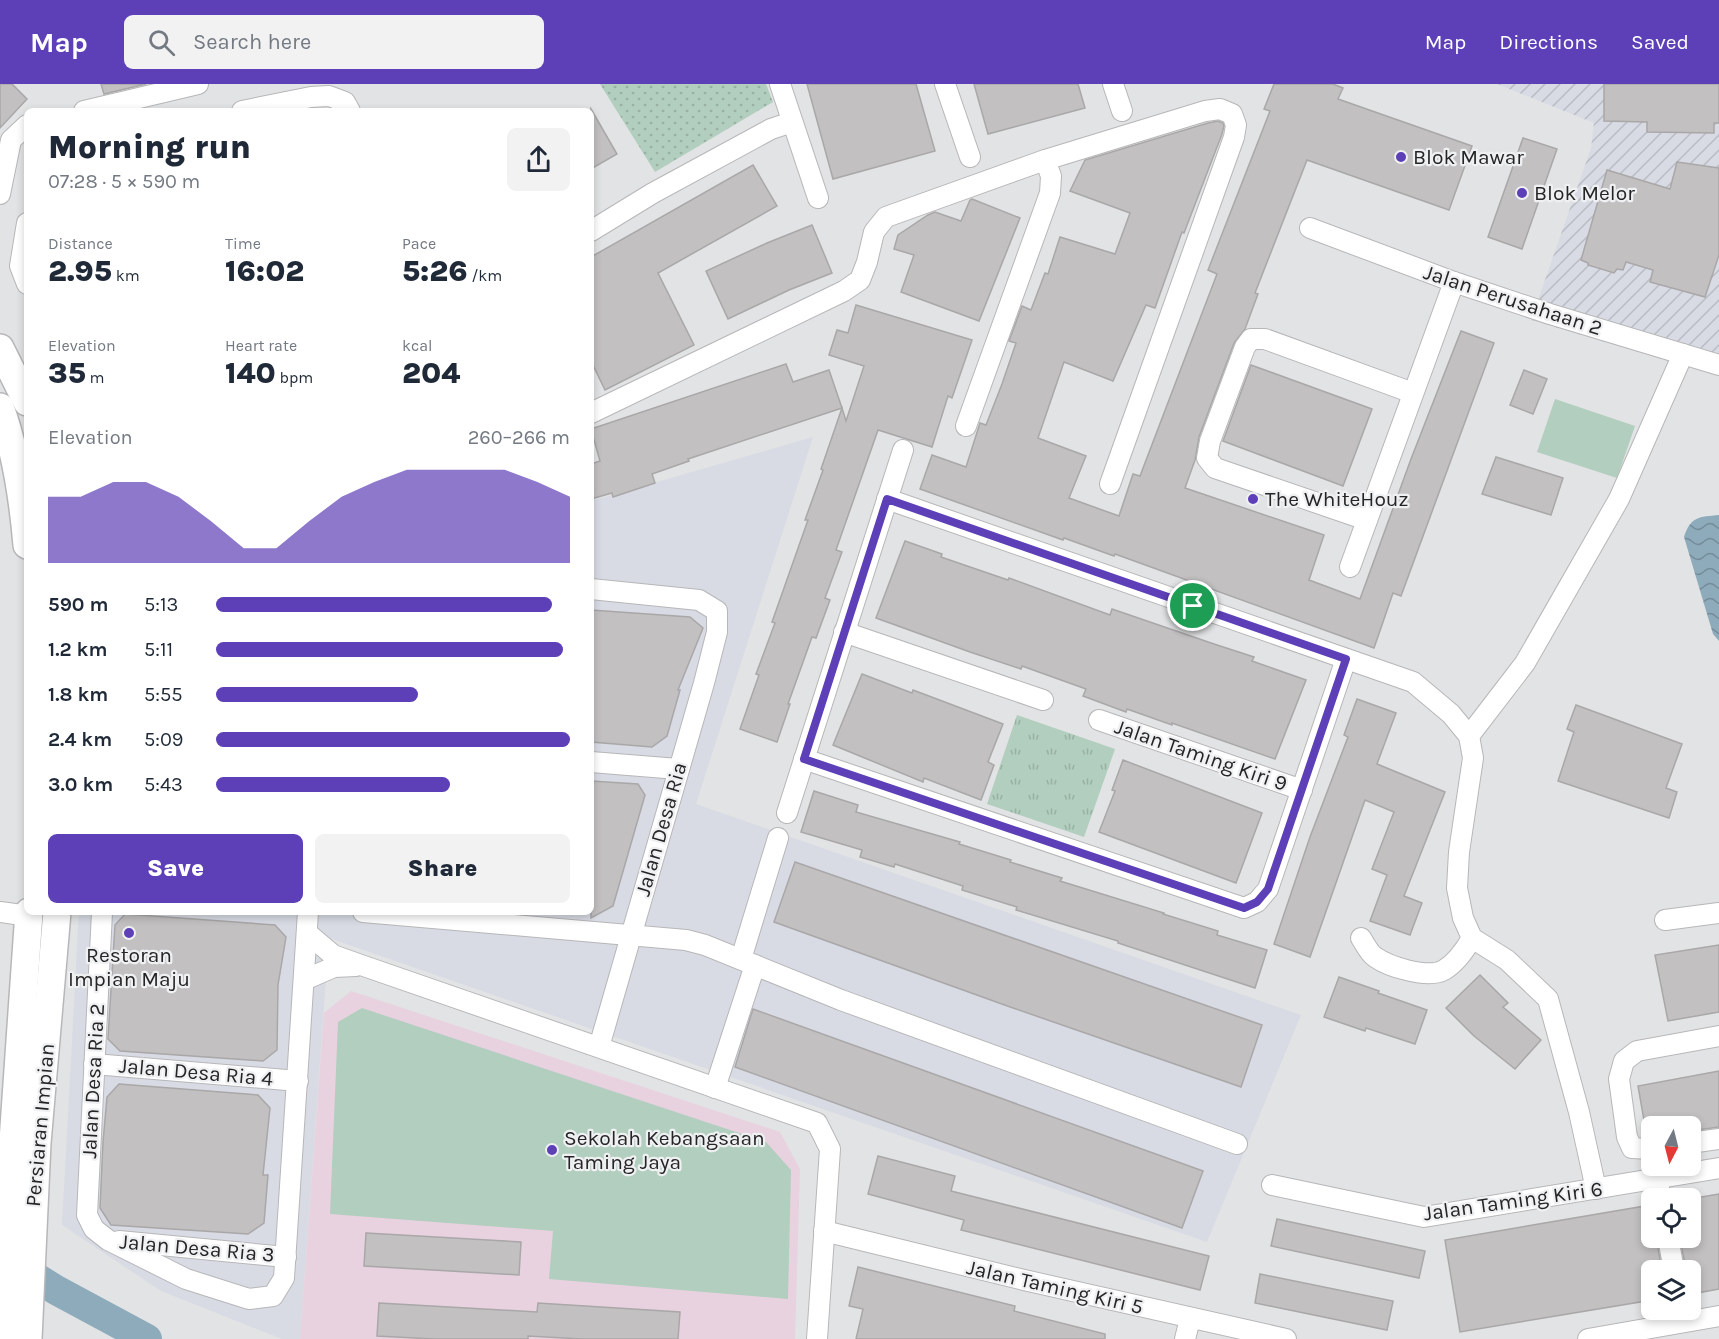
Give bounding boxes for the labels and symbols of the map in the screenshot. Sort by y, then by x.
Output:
place label: Blok Mawar [1413,145,1524,169]
marker: Blok Mawar [1394,150,1408,164]
place label: Blok Melor [1534,181,1635,205]
marker: Blok Melor [1515,186,1529,200]
street label: Jalan Perusahaan 2 [1421,260,1605,340]
place label: The WhiteHouz [1265,487,1409,511]
marker: The WhiteHouz [1246,492,1260,506]
pin [1167,580,1218,631]
street label: Jalan Taming Kiri 9 [1112,714,1290,796]
street label: Jalan Desa Ria [630,759,692,899]
marker: Restoran Impian Maju [122,926,136,940]
place label: Restoran Impian Maju [68,943,190,991]
street label: Jalan Desa Ria 2 [77,1003,109,1159]
street label: Persiaran Impian [21,1042,59,1208]
street label: Jalan Desa Ria 4 [118,1053,274,1091]
north arrow [1641,1116,1701,1176]
place label: Sekolah Kebangsaan Taming Jaya [564,1126,765,1174]
marker: Sekolah Kebangsaan Taming Jaya [545,1143,559,1157]
street label: Jalan Taming Kiri 6 [1422,1177,1604,1225]
street label: Jalan Desa Ria 3 [119,1229,275,1267]
street label: Jalan Taming Kiri 5 [964,1255,1146,1319]

